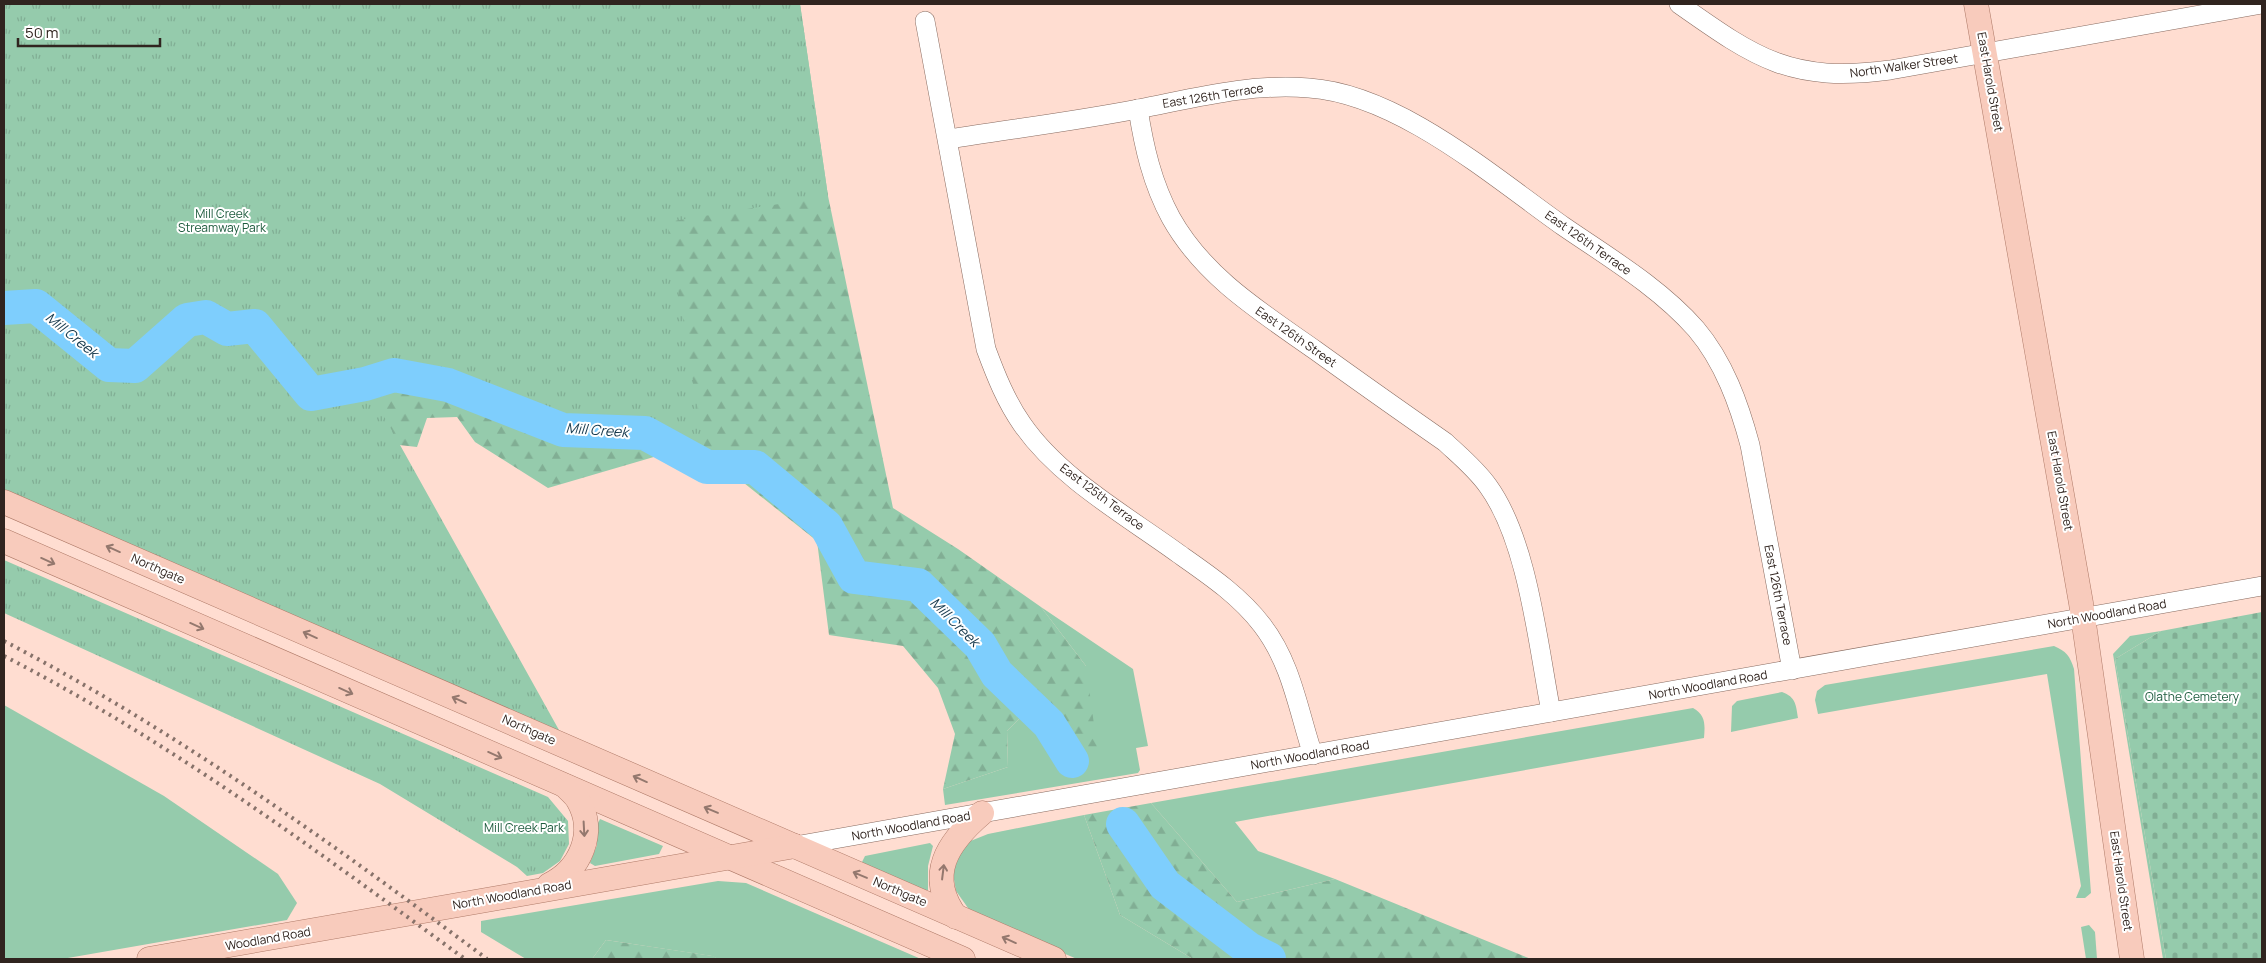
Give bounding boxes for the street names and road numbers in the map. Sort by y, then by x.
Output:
street label: East Harold Street [1973,31,2008,133]
street label: North Walker Street [1849,49,1959,82]
street label: East 126th Terrace [1161,79,1265,112]
street label: East 126th Terrace [1542,206,1635,279]
street label: East 126th Street [1252,302,1340,371]
street label: East Harold Street [2043,430,2078,532]
street label: East 125th Terrace [1057,459,1148,534]
street label: East 126th Terrace [1760,543,1797,647]
street label: Northgate [129,549,188,588]
street label: North Woodland Road [2046,595,2168,632]
street label: North Woodland Road [1647,666,1769,703]
street label: Northgate [500,710,559,749]
street label: North Woodland Road [1249,736,1371,773]
street label: North Woodland Road [850,807,972,844]
street label: East Harold Street [2106,830,2137,932]
street label: Northgate [871,873,930,910]
street label: North Woodland Road [451,876,573,913]
street label: Woodland Road [224,923,312,954]

